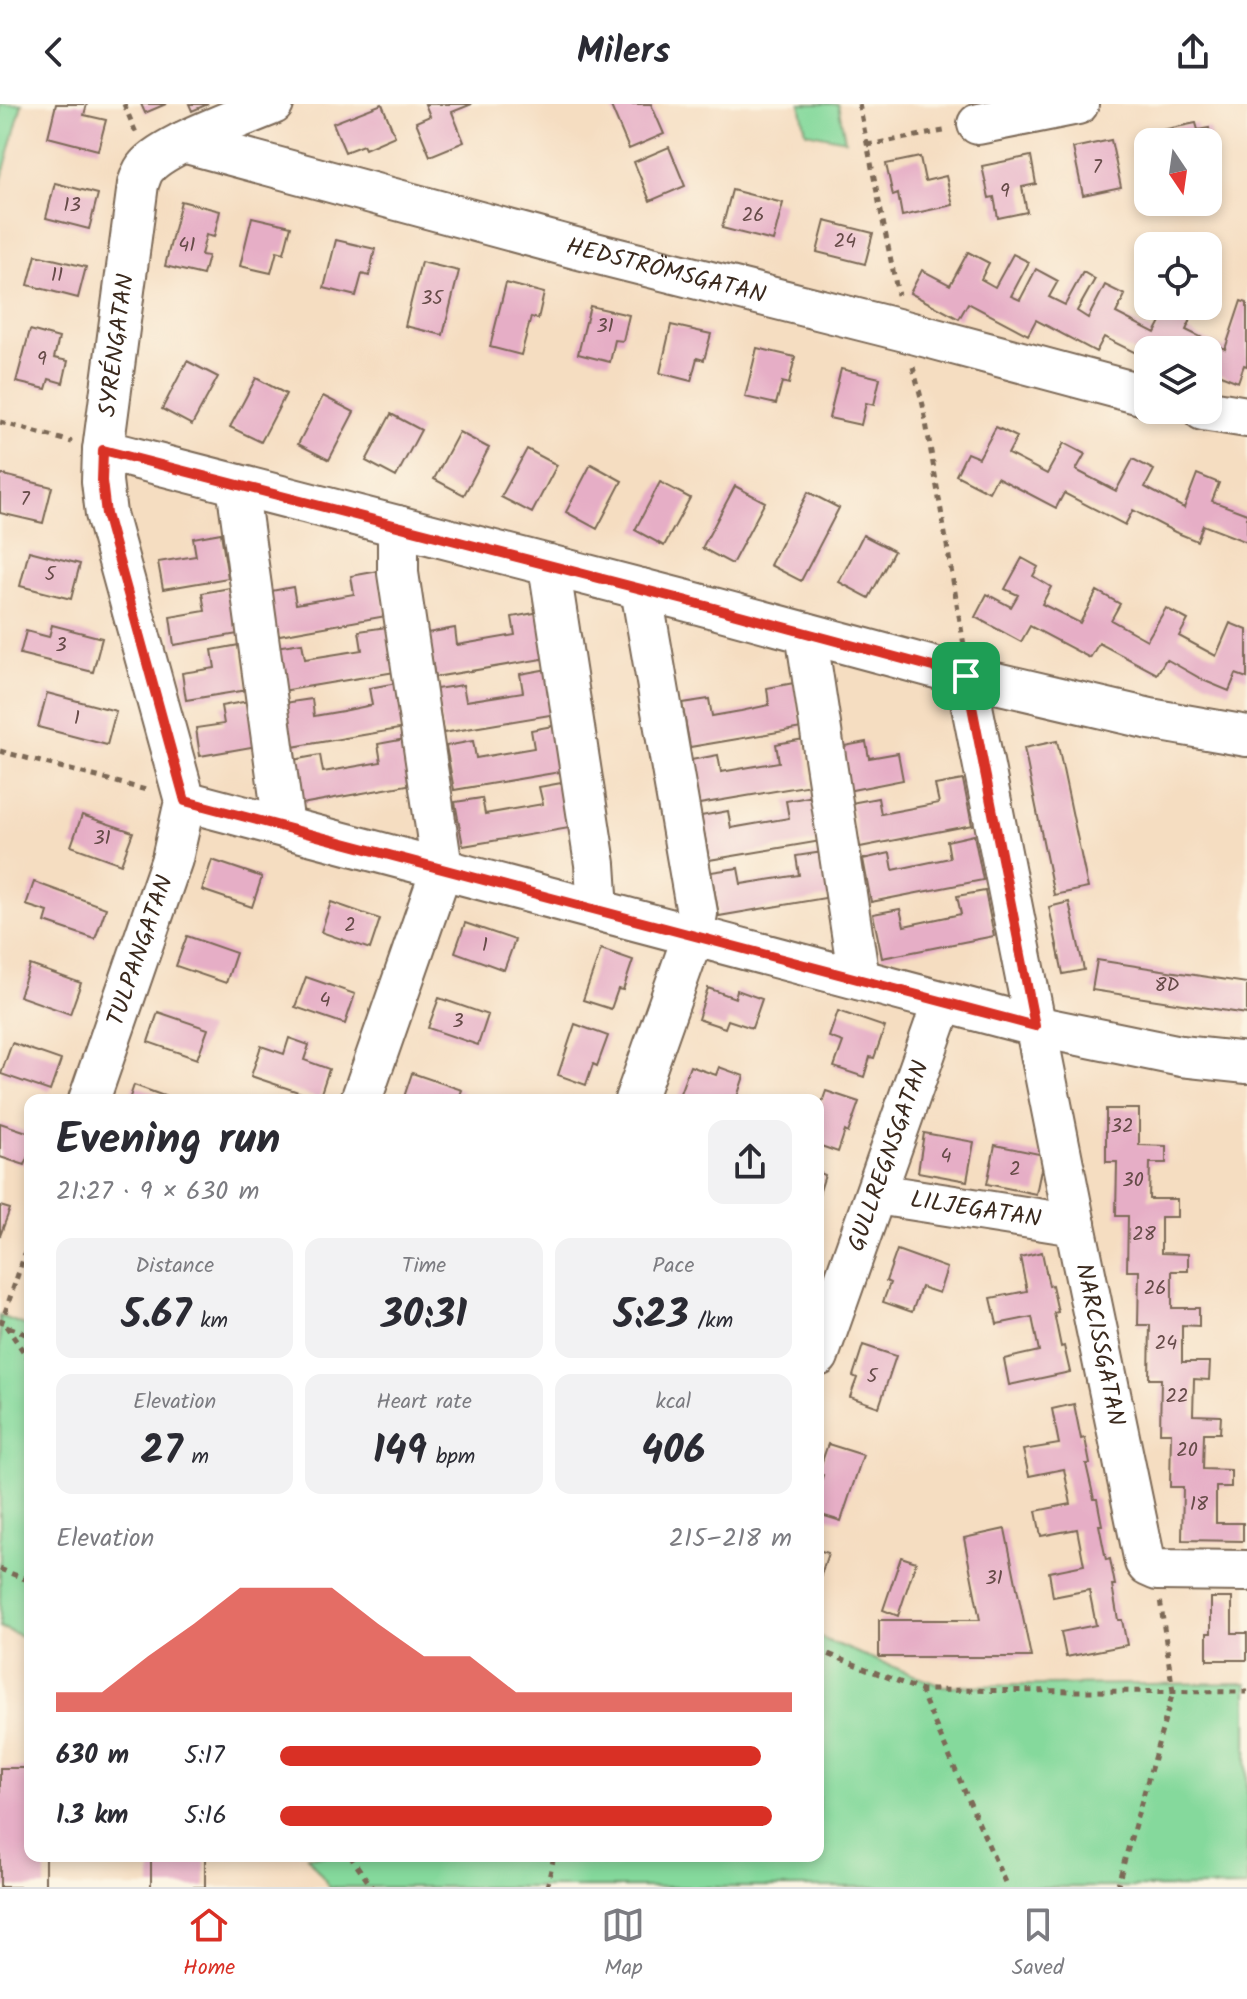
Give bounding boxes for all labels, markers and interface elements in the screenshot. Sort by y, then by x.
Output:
text: Milers [577,24,670,81]
icon: back [32,30,76,74]
icon: share [1171,30,1215,74]
north arrow [1134,128,1222,216]
map controls [1134,128,1222,424]
house number: 7 [1092,152,1102,184]
house number: 9 [1000,176,1010,208]
house number: 13 [63,190,81,222]
house number: 26 [742,200,764,232]
house number: 24 [834,226,856,258]
street label: HEDSTRÖMSGATAN [562,227,770,315]
house number: 41 [178,230,196,262]
button: locate [1134,232,1222,320]
house number: 11 [51,260,63,292]
street label: SYRÉNGATAN [88,271,146,419]
house number: 35 [421,283,444,315]
house number: 31 [596,311,614,343]
button: layers [1134,336,1222,424]
house number: 9 [37,344,47,376]
house number: 7 [20,484,30,516]
house number: 5 [45,559,57,591]
house number: 3 [55,630,67,662]
pin [932,642,1000,710]
icon: arrive [944,654,988,698]
house number: 1 [74,703,80,735]
house number: 31 [93,823,111,855]
street label: TULPANGATAN [96,870,184,1031]
house number: 2 [344,910,356,942]
house number: 1 [482,930,488,962]
house number: 8D [1155,970,1180,1002]
house number: 4 [319,985,331,1017]
house number: 3 [452,1006,464,1038]
street label: GULLREGNSGATAN [837,1055,940,1257]
text: Evening run [56,1106,280,1176]
house number: 32 [1110,1111,1134,1143]
button: share [708,1120,792,1204]
house number: 4 [940,1141,952,1173]
house number: 2 [1009,1154,1021,1186]
house number: 30 [1122,1165,1144,1197]
text: 21:27 · 9 × 630 m [56,1171,259,1213]
street label: LILJEGATAN [908,1180,1044,1239]
house number: 28 [1132,1219,1157,1251]
text: Distance [135,1249,214,1284]
text: Time [402,1249,446,1284]
text: Pace [652,1249,694,1284]
street label: NARCISSGATAN [1064,1260,1136,1430]
house number: 26 [1144,1273,1166,1305]
text: 5.67 [121,1284,191,1348]
text: 30:31 [381,1284,467,1348]
text: 5:23 [613,1284,689,1348]
text: km [191,1304,228,1339]
text: /km [689,1304,733,1339]
house number: 24 [1155,1328,1177,1360]
house number: 5 [867,1361,879,1393]
house number: 22 [1165,1381,1189,1413]
text: Elevation [133,1385,216,1420]
text: Heart rate [376,1385,472,1420]
text: kcal [655,1385,691,1420]
text: 27 [140,1420,183,1484]
text: 149 [373,1420,427,1484]
text: 406 [641,1420,705,1484]
house number: 20 [1176,1435,1198,1467]
text: m [183,1440,209,1475]
text: bpm [427,1440,475,1475]
house number: 18 [1190,1489,1209,1521]
text: Elevation [56,1518,154,1560]
text: 215–218 m [669,1518,792,1560]
house number: 31 [985,1563,1003,1595]
text: 630 m [56,1735,129,1777]
text: 5:17 [184,1735,225,1777]
text: 1.3 km [56,1795,128,1837]
text: 5:16 [184,1795,227,1837]
tab: Home [183,1903,235,1986]
tab: Map [601,1903,645,1986]
tab: Saved [1012,1903,1064,1986]

